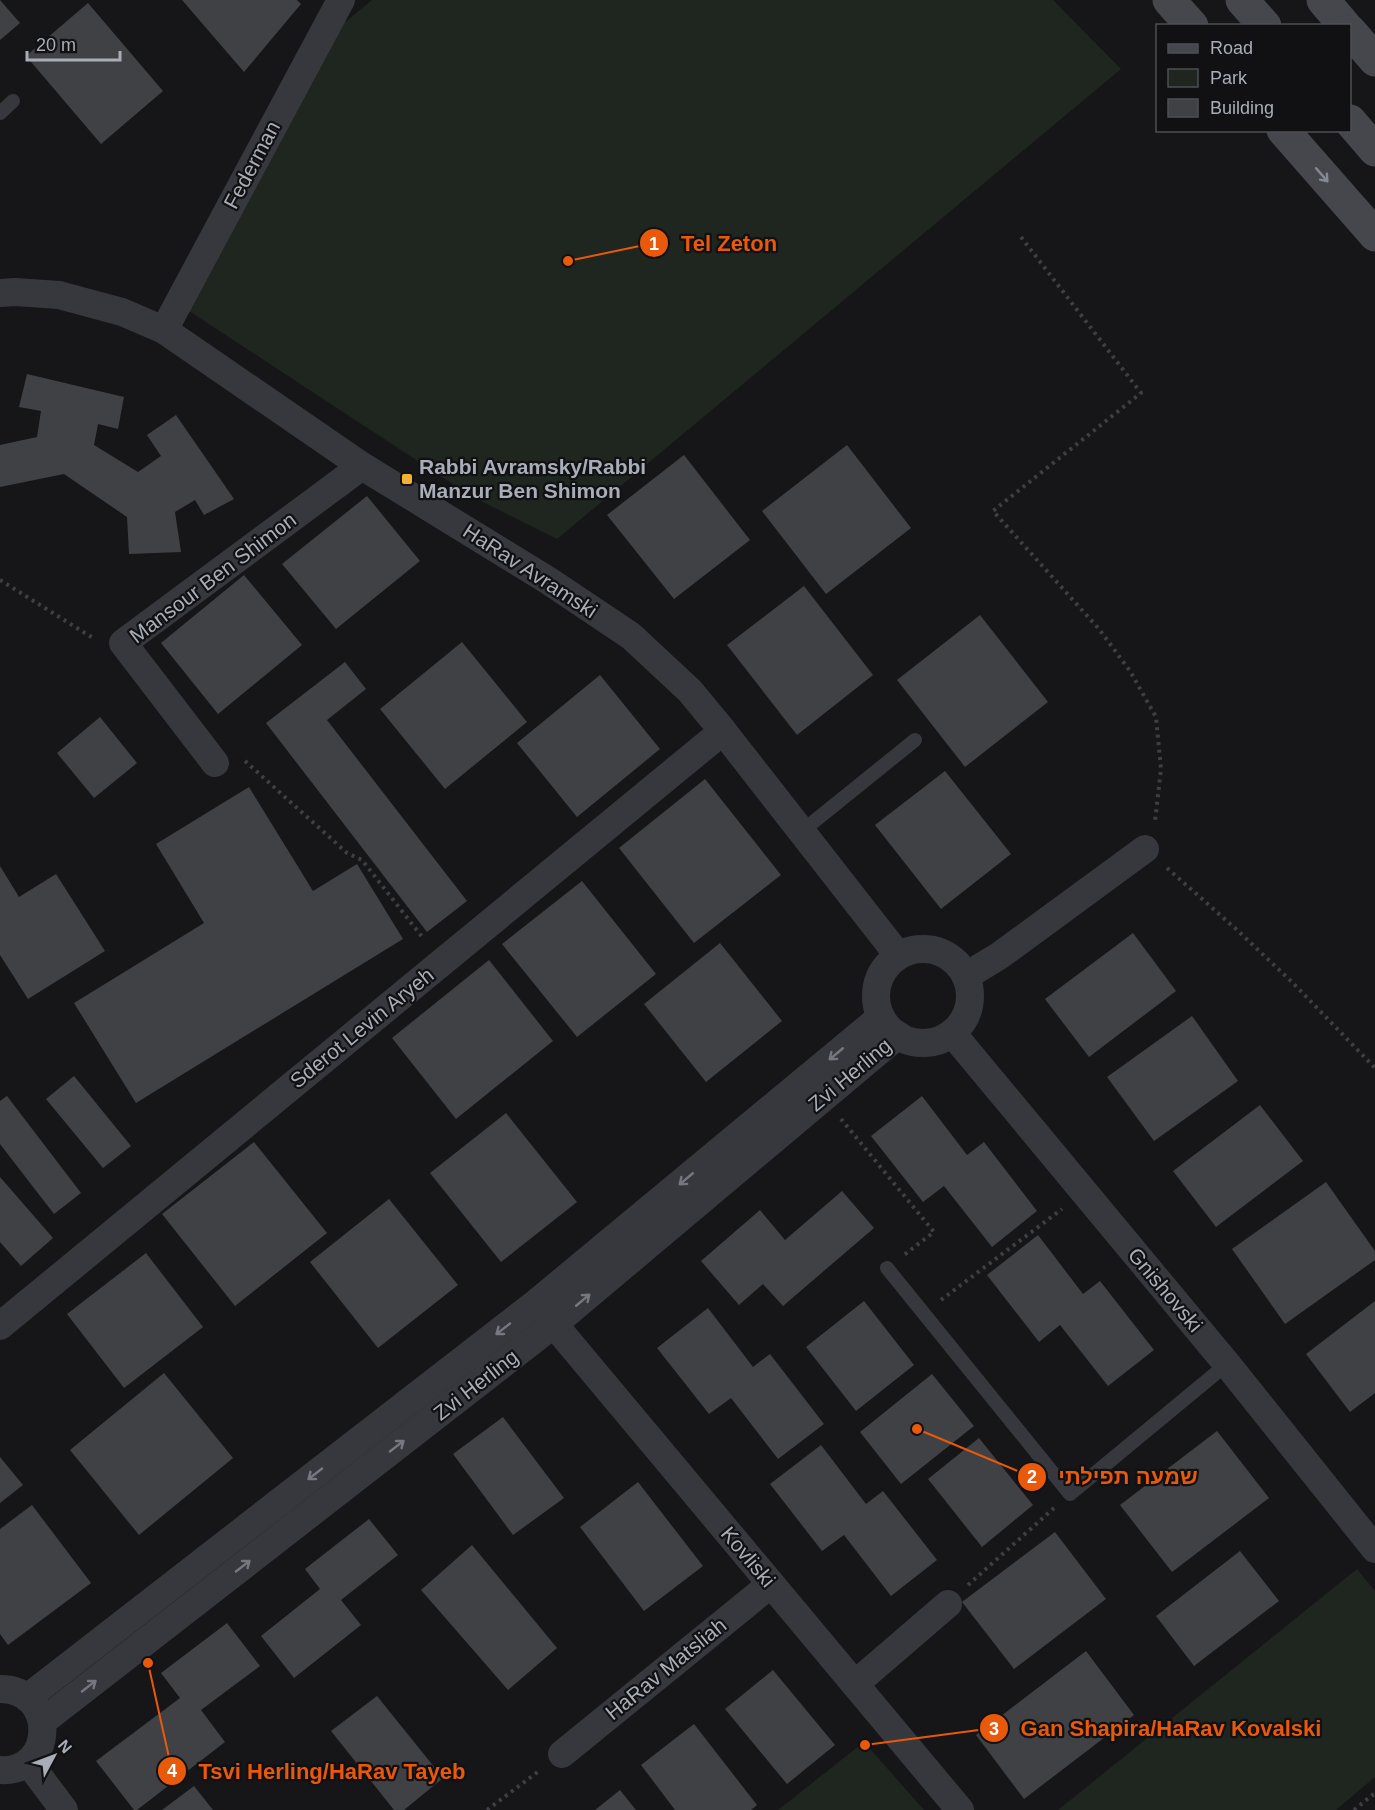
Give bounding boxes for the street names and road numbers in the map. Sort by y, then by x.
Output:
street label: Federman [219,117,284,212]
street label: Mansour Ben Shimon [125,508,300,648]
street label: HaRav Avramski [459,519,601,622]
street label: Sderot Levin Aryeh [285,963,438,1092]
street label: Zvi Herling [804,1034,896,1116]
street label: Gnishovski [1124,1243,1207,1336]
street label: Zvi Herling [429,1345,522,1425]
street label: Kovliski [717,1522,780,1591]
street label: HaRav Matsliah [601,1613,731,1724]

